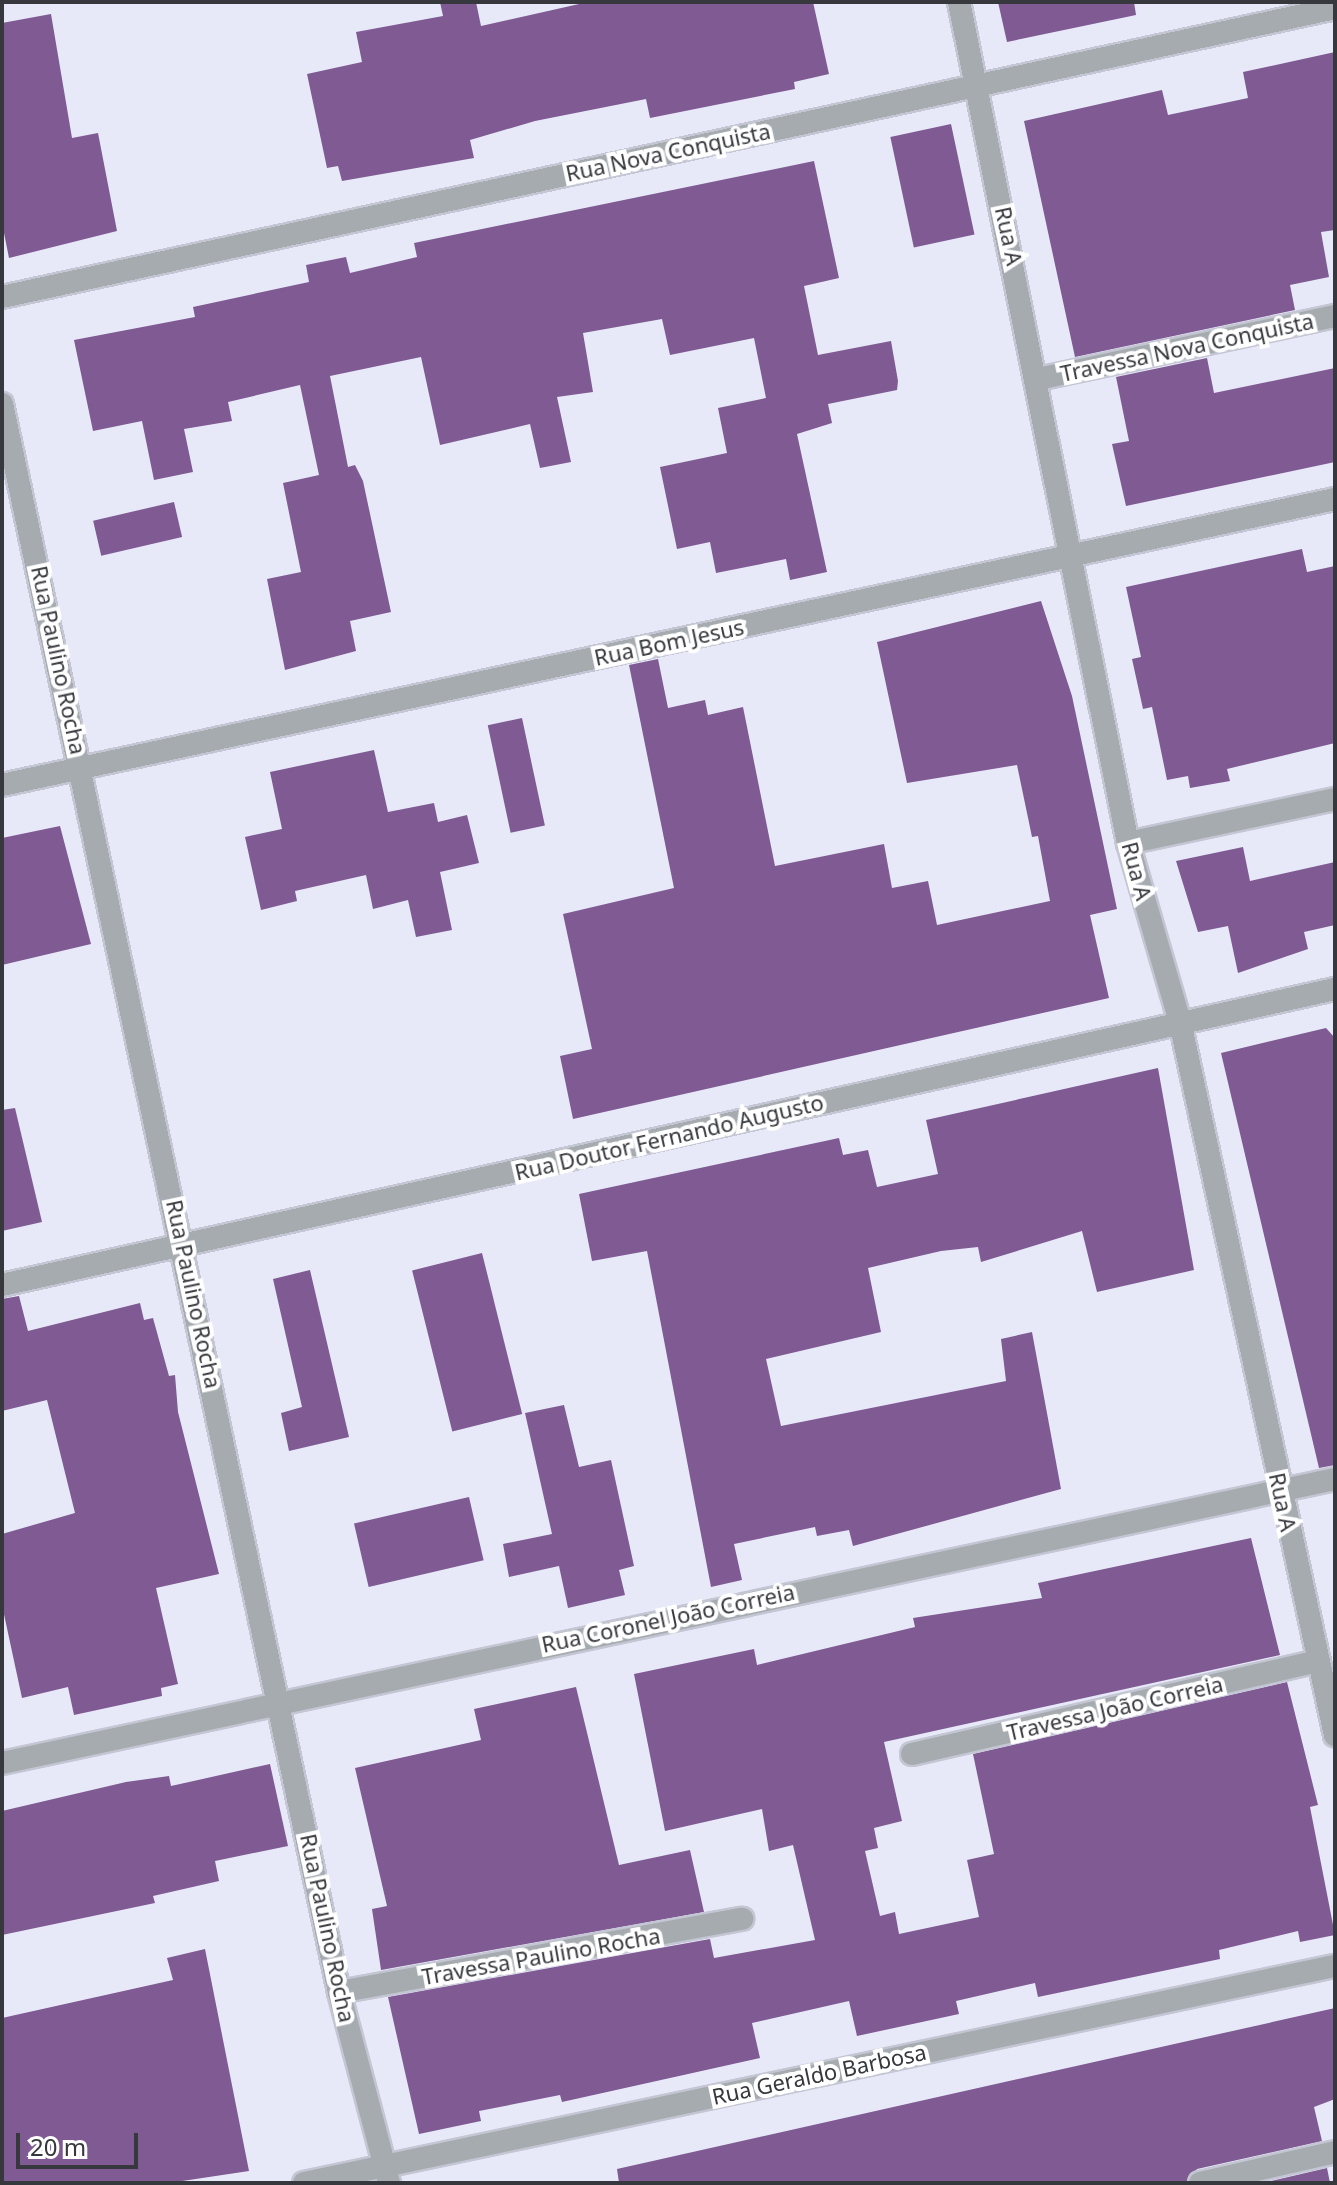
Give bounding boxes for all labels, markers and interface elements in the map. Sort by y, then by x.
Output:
street label: Rua Nova Conquista [563,117,773,187]
street label: Rua A [990,204,1028,268]
street label: Travessa Nova Conquista [1058,307,1316,387]
street label: Rua Paulino Rocha [26,563,92,757]
street label: Rua Bom Jesus [592,613,746,671]
street label: Rua A [1117,839,1157,903]
street label: Rua Doutor Fernando Augusto [512,1089,826,1185]
street label: Rua Paulino Rocha [161,1197,227,1391]
street label: Rua A [1264,1470,1302,1534]
street label: Rua Coronel João Correia [539,1578,797,1658]
street label: Travessa João Correia [1004,1670,1226,1746]
street label: Rua Paulino Rocha [295,1831,361,2025]
street label: Travessa Paulino Rocha [420,1922,662,1990]
street label: Rua Geraldo Barbosa [709,2038,929,2110]
scale bar [20,2117,142,2167]
text: 20 m [30,2130,86,2163]

